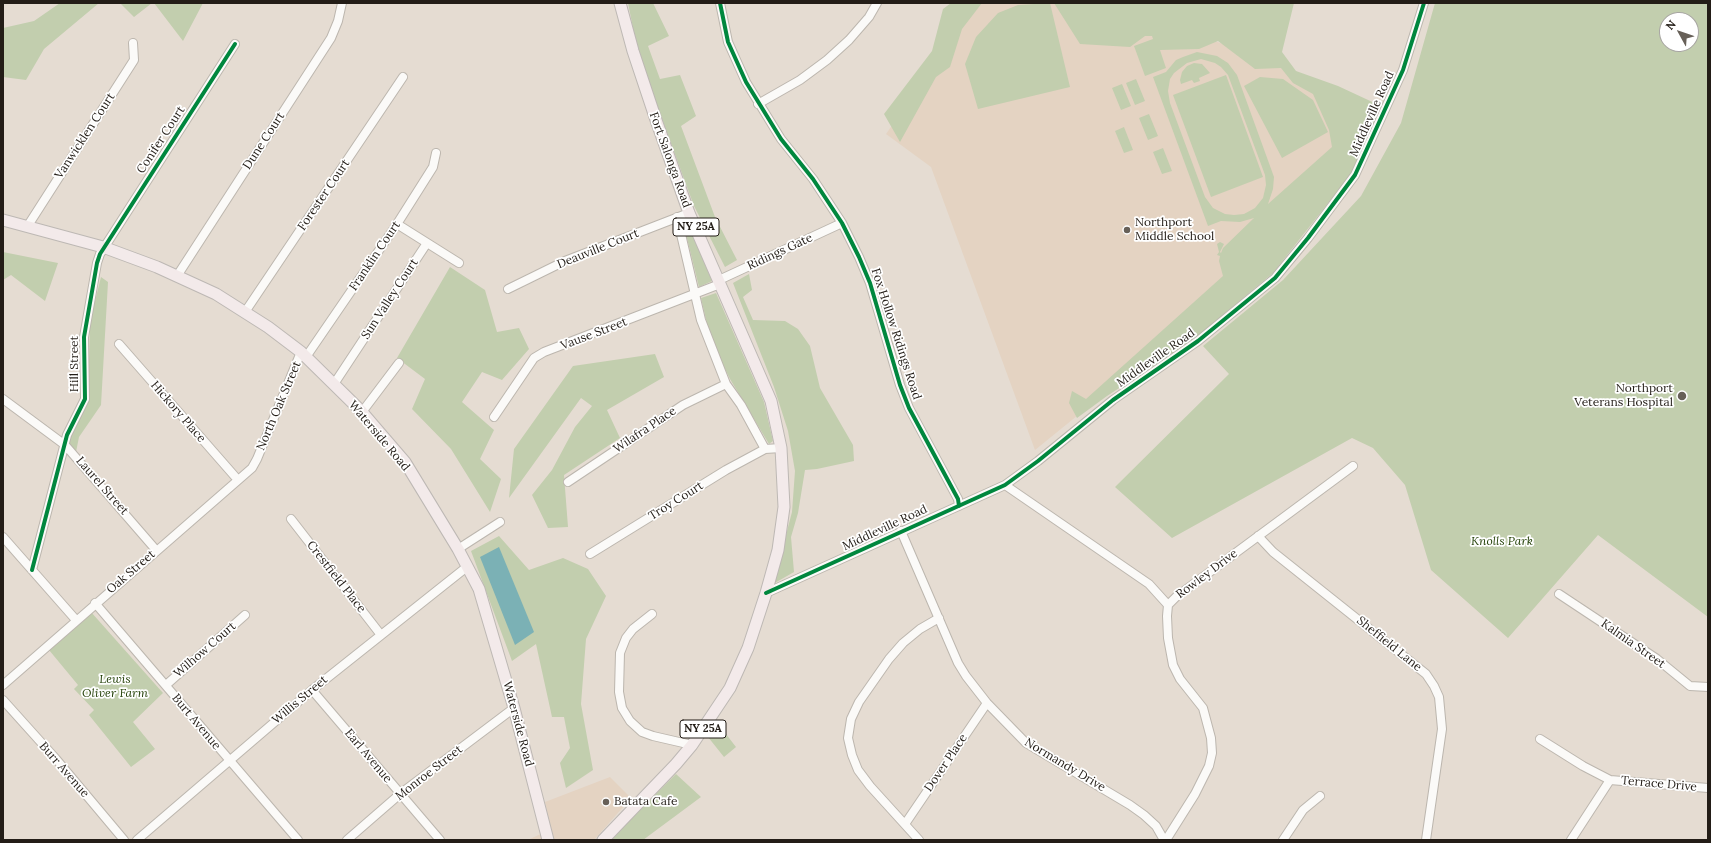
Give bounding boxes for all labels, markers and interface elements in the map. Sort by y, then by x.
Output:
north arrow [1659,12,1699,52]
text: N [1662,17,1679,33]
street label: Middleville Road [1347,69,1397,159]
street label: Vanwicklen Court [52,90,118,182]
street label: Conifer Court [134,104,188,176]
street label: Dune Court [240,110,288,172]
street label: Fort Salonga Road [646,110,694,210]
street label: Forester Court [295,157,353,233]
place label: Northport Middle School [1135,216,1214,244]
street label: Franklin Court [346,218,404,294]
road number: NY 25A [673,218,719,236]
marker: Northport Middle School [1122,225,1132,235]
street label: Deauville Court [555,226,641,272]
street label: Ridings Gate [745,231,815,273]
street label: Sun Valley Court [359,256,421,342]
street label: Fox Hollow Ridings Road [868,267,924,401]
street label: Vause Street [559,315,629,353]
street label: Middleville Road [1114,326,1198,390]
street label: Hill Street [68,336,82,392]
street label: North Oak Street [254,359,304,453]
street label: Hickory Place [147,378,209,446]
place label: Northport Veterans Hospital [1574,382,1673,410]
marker: Northport Veterans Hospital [1676,390,1688,402]
street label: Waterside Road [345,398,413,474]
street label: Wilafra Place [611,404,679,456]
street label: Laurel Street [73,454,131,518]
street label: Troy Court [646,479,706,523]
street label: Middleville Road [840,502,930,554]
park label: Knolls Park [1471,535,1533,549]
street label: Crestfield Place [303,538,369,616]
street label: Rowley Drive [1173,546,1241,602]
street label: Oak Street [104,547,158,597]
street label: Sheffield Lane [1354,613,1424,675]
street label: Kalmia Street [1598,617,1668,671]
street label: Wilhow Court [171,619,239,681]
park label: Lewis Oliver Farm [82,673,148,701]
street label: Willis Street [269,673,331,727]
street label: Waterside Road [500,680,536,768]
street label: Burt Avenue [169,691,223,753]
road number: NY 25A [680,720,726,738]
street label: Earl Avenue [341,726,395,786]
street label: Dover Place [922,732,970,794]
street label: Normandy Drive [1022,735,1108,795]
street label: Burr Avenue [36,739,92,801]
street label: Monroe Street [393,742,465,804]
street label: Terrace Drive [1620,774,1698,794]
place label: Batata Cafe [614,795,677,809]
marker: Batata Cafe [601,797,611,807]

